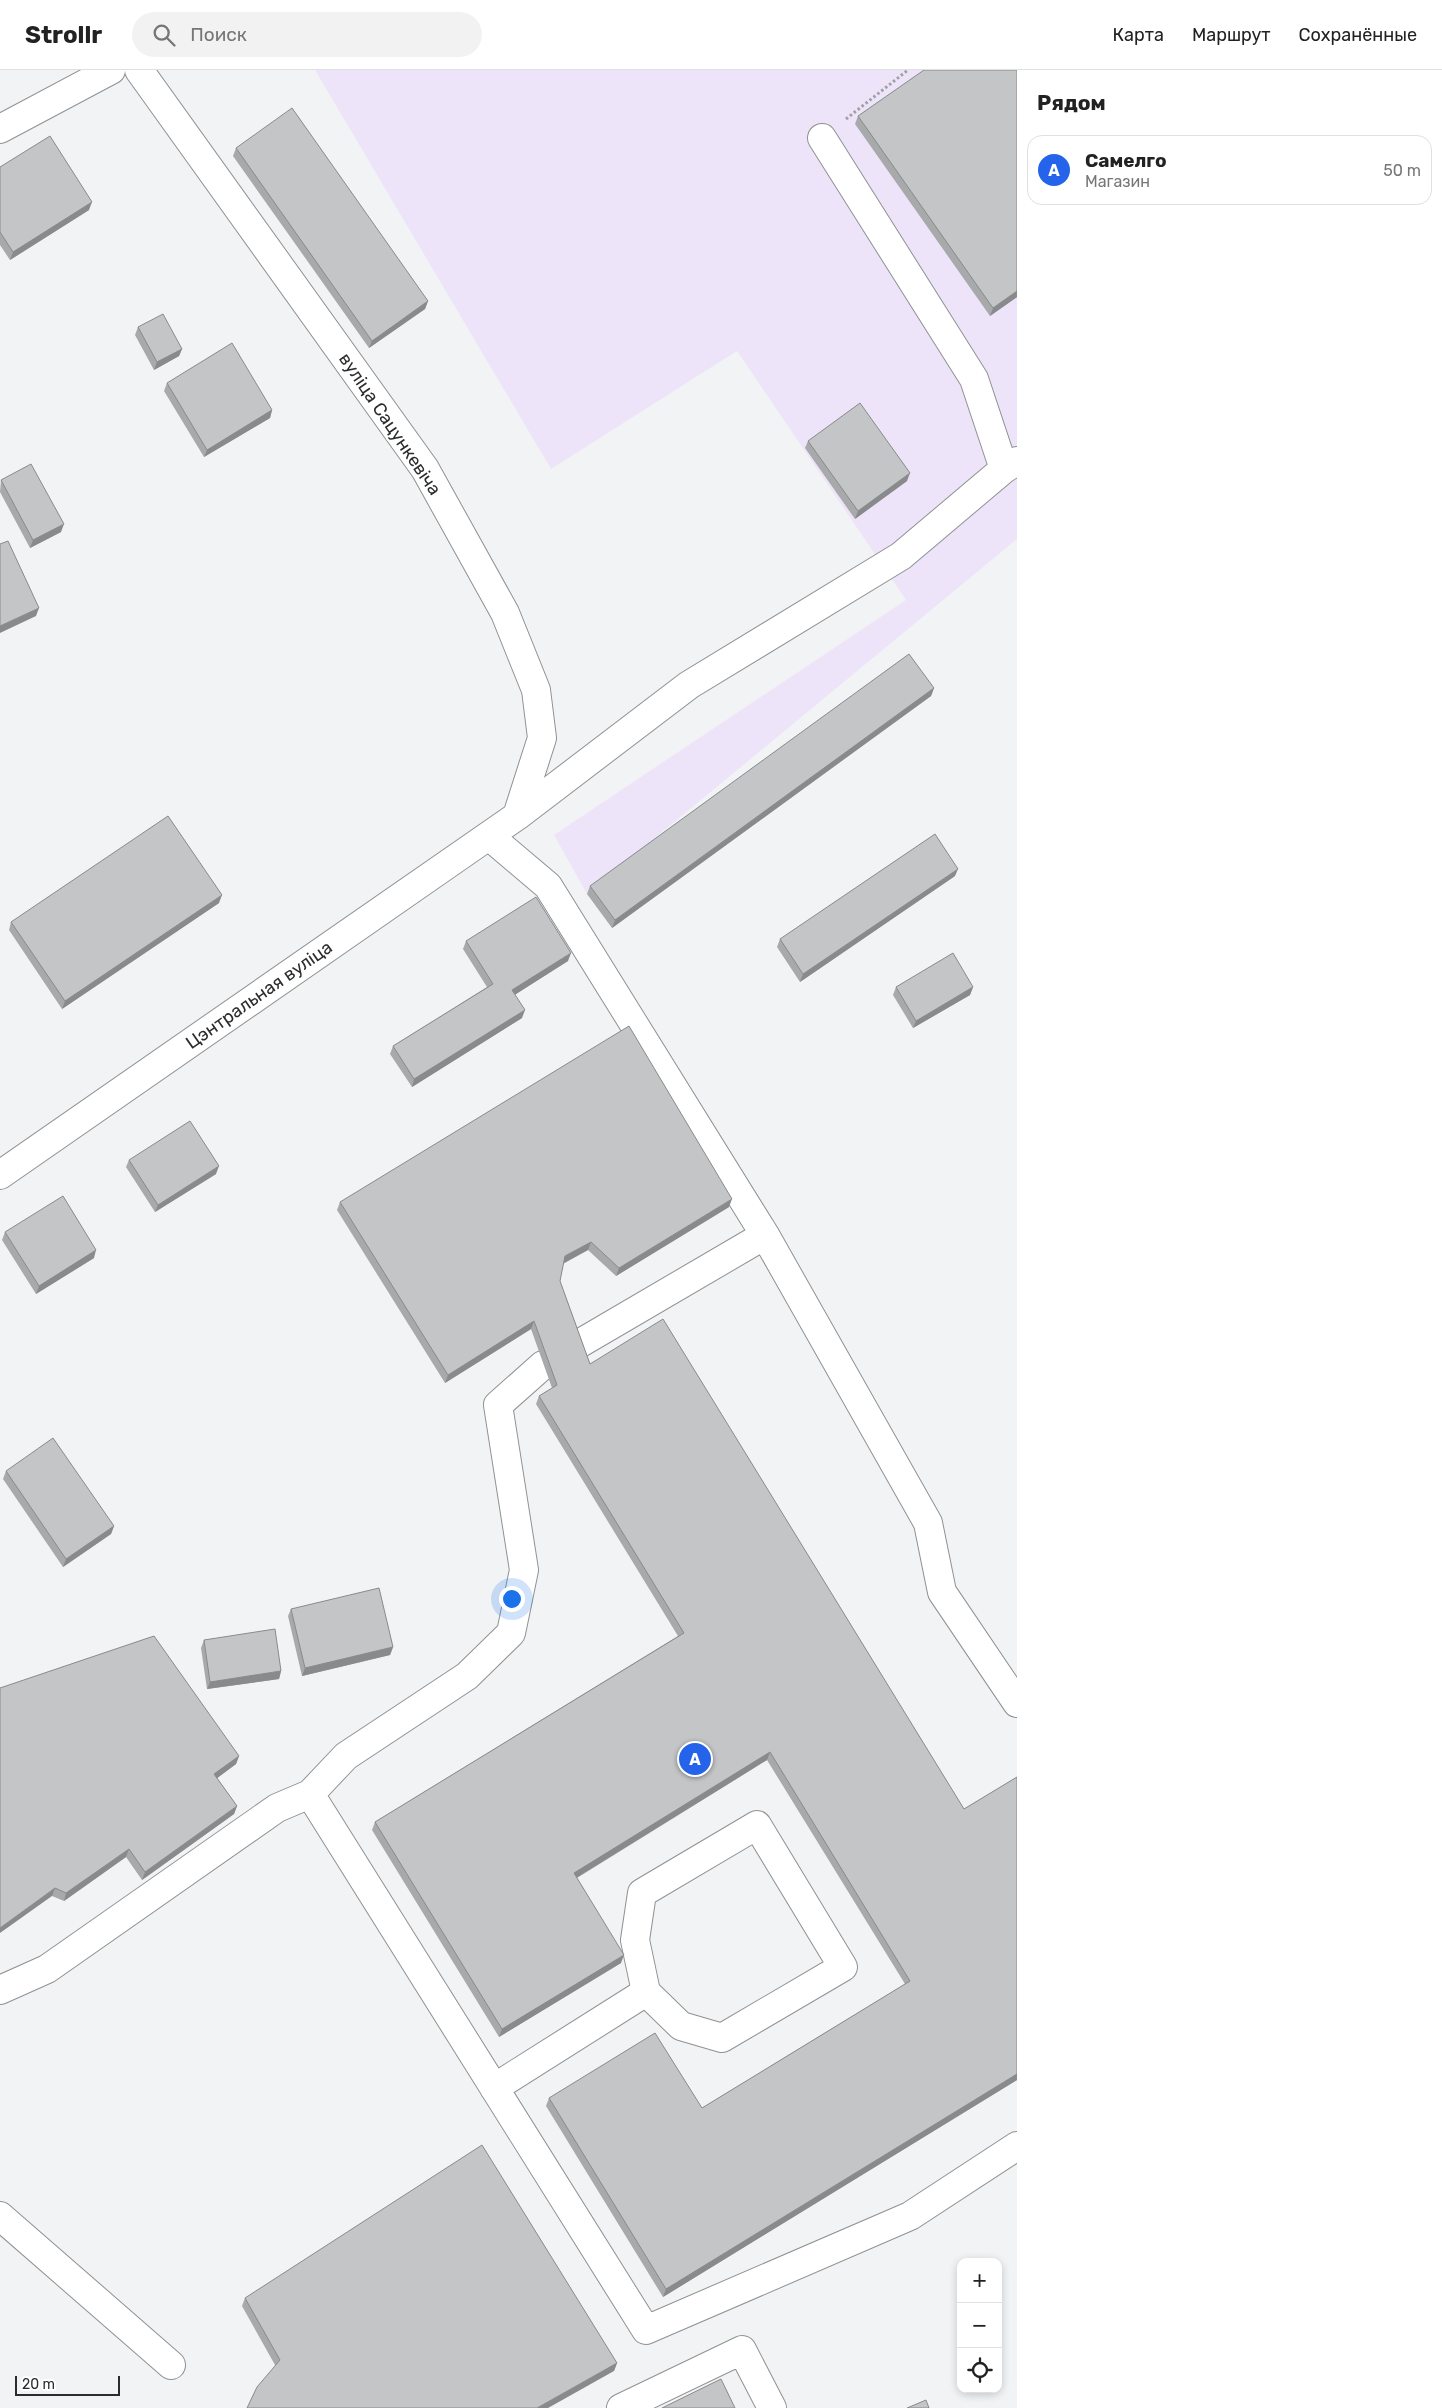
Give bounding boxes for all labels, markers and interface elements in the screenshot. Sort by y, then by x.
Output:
search box [132,12,482,57]
text: Strollr [25,21,102,49]
icon: search [150,21,178,49]
text: Поиск [190,23,247,46]
text: Карта [1113,24,1164,46]
text: Маршрут [1192,24,1271,46]
text: Сохранённые [1299,24,1417,46]
text: Рядом [1037,90,1106,115]
text: Самелго [1085,149,1167,172]
text: A [1048,161,1060,180]
text: 50 m [1383,161,1421,180]
text: Магазин [1085,172,1150,191]
street label: вуліца Сацункевіча [334,349,446,499]
street label: Цэнтральная вуліца [181,936,337,1054]
your location [499,1586,525,1612]
pin: A [679,1740,711,1778]
map controls [957,2258,1002,2393]
button: + [957,2258,1002,2303]
button: − [957,2303,1002,2348]
button: locate [957,2348,1002,2393]
scale bar [15,2373,120,2396]
text: 20 m [22,2376,55,2393]

